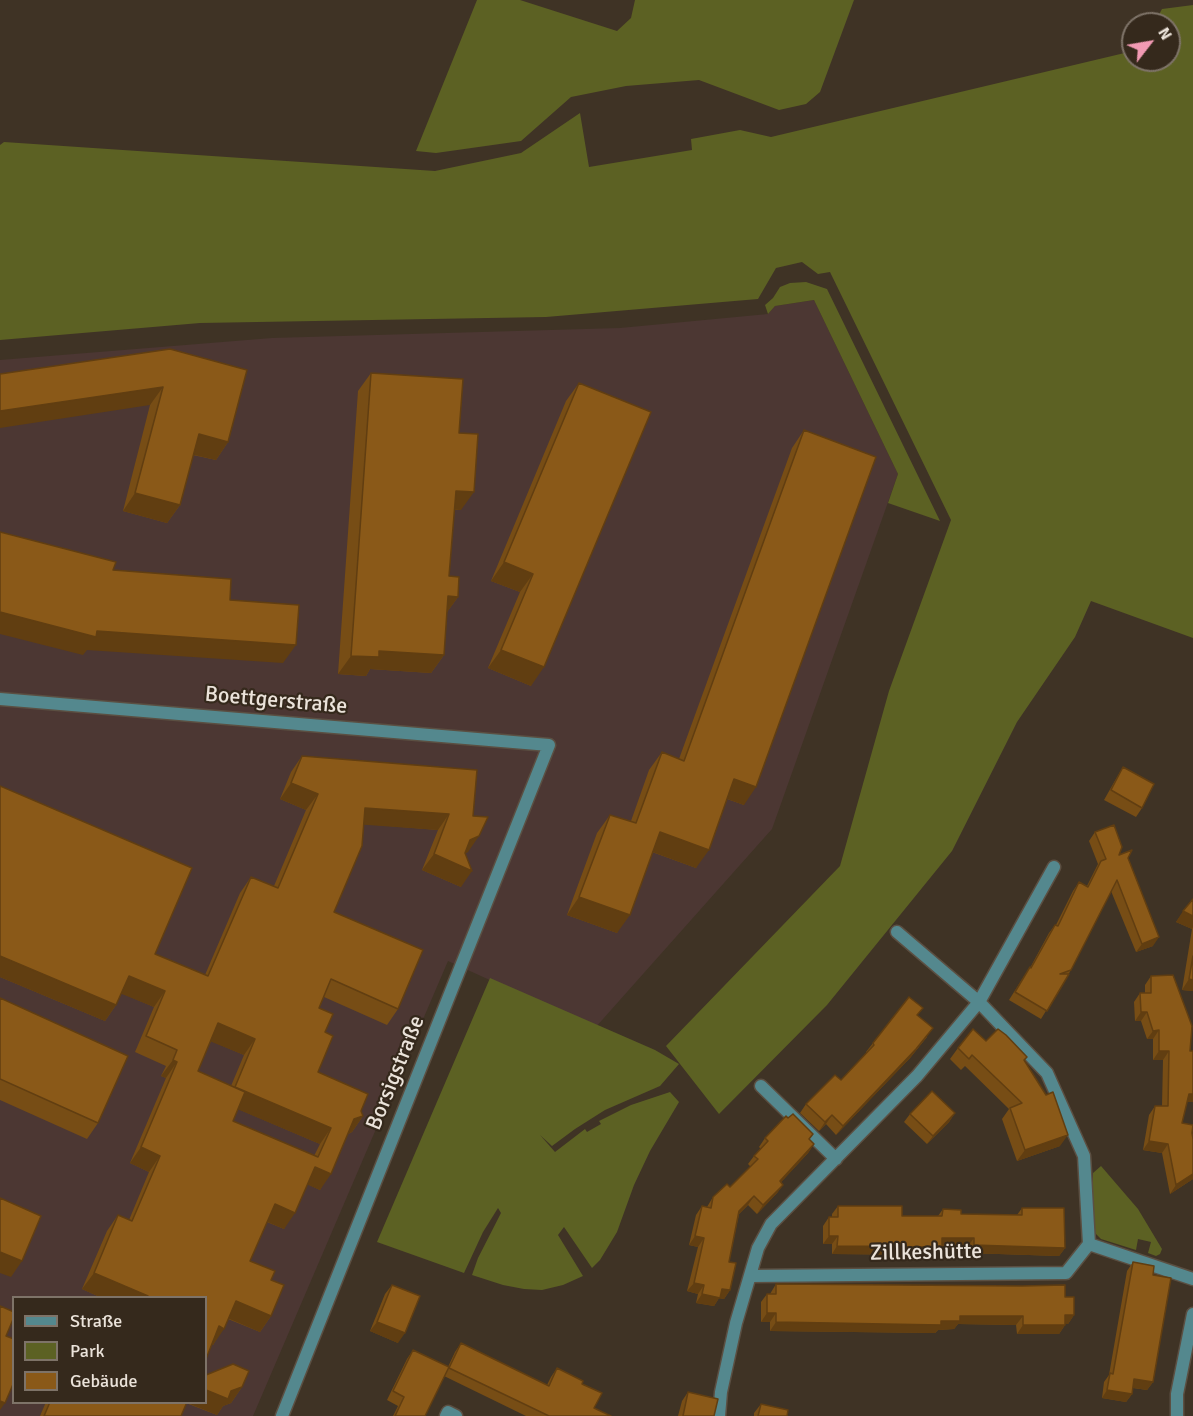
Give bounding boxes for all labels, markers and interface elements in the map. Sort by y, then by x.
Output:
north arrow [1121,12,1181,72]
text: N [1153,24,1176,44]
street label: Boettgerstraße [204,682,348,720]
street label: Borsigstraße [361,1012,431,1134]
street label: Zillkeshütte [870,1239,982,1267]
legend [12,1296,207,1404]
text: Straße [70,1310,122,1332]
text: Park [70,1340,105,1362]
text: Gebäude [70,1370,138,1392]

